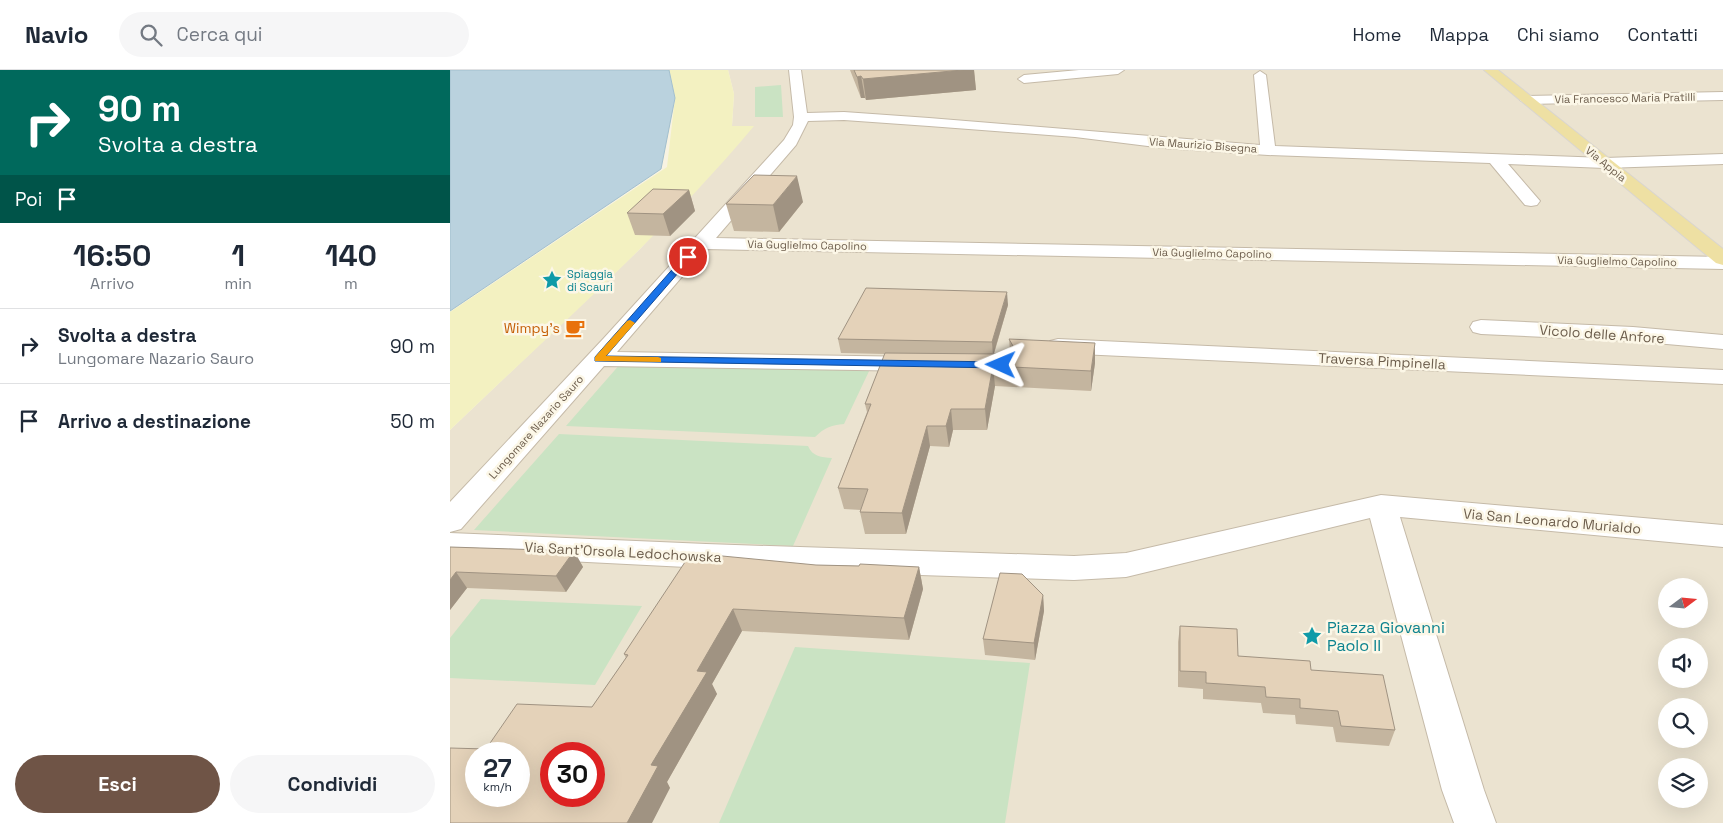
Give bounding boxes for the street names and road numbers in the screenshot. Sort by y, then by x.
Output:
street label: Via Francesco Maria Pratilli [1554,90,1696,106]
street label: Via Maurizio Bisegna [1148,134,1258,156]
street label: Via Appia [1583,143,1630,185]
street label: Via Guglielmo Capolino [747,237,867,253]
street label: Via Guglielmo Capolino [1152,245,1272,261]
street label: Via Guglielmo Capolino [1557,253,1677,269]
street label: Vicolo delle Anfore [1539,321,1665,347]
street label: Traversa Pimpinella [1318,349,1446,373]
street label: Lungomare Nazario Sauro [486,372,586,482]
street label: Via San Leonardo Murialdo [1462,504,1642,538]
street label: Via Sant'Orsola Ledochowska [524,538,722,566]

